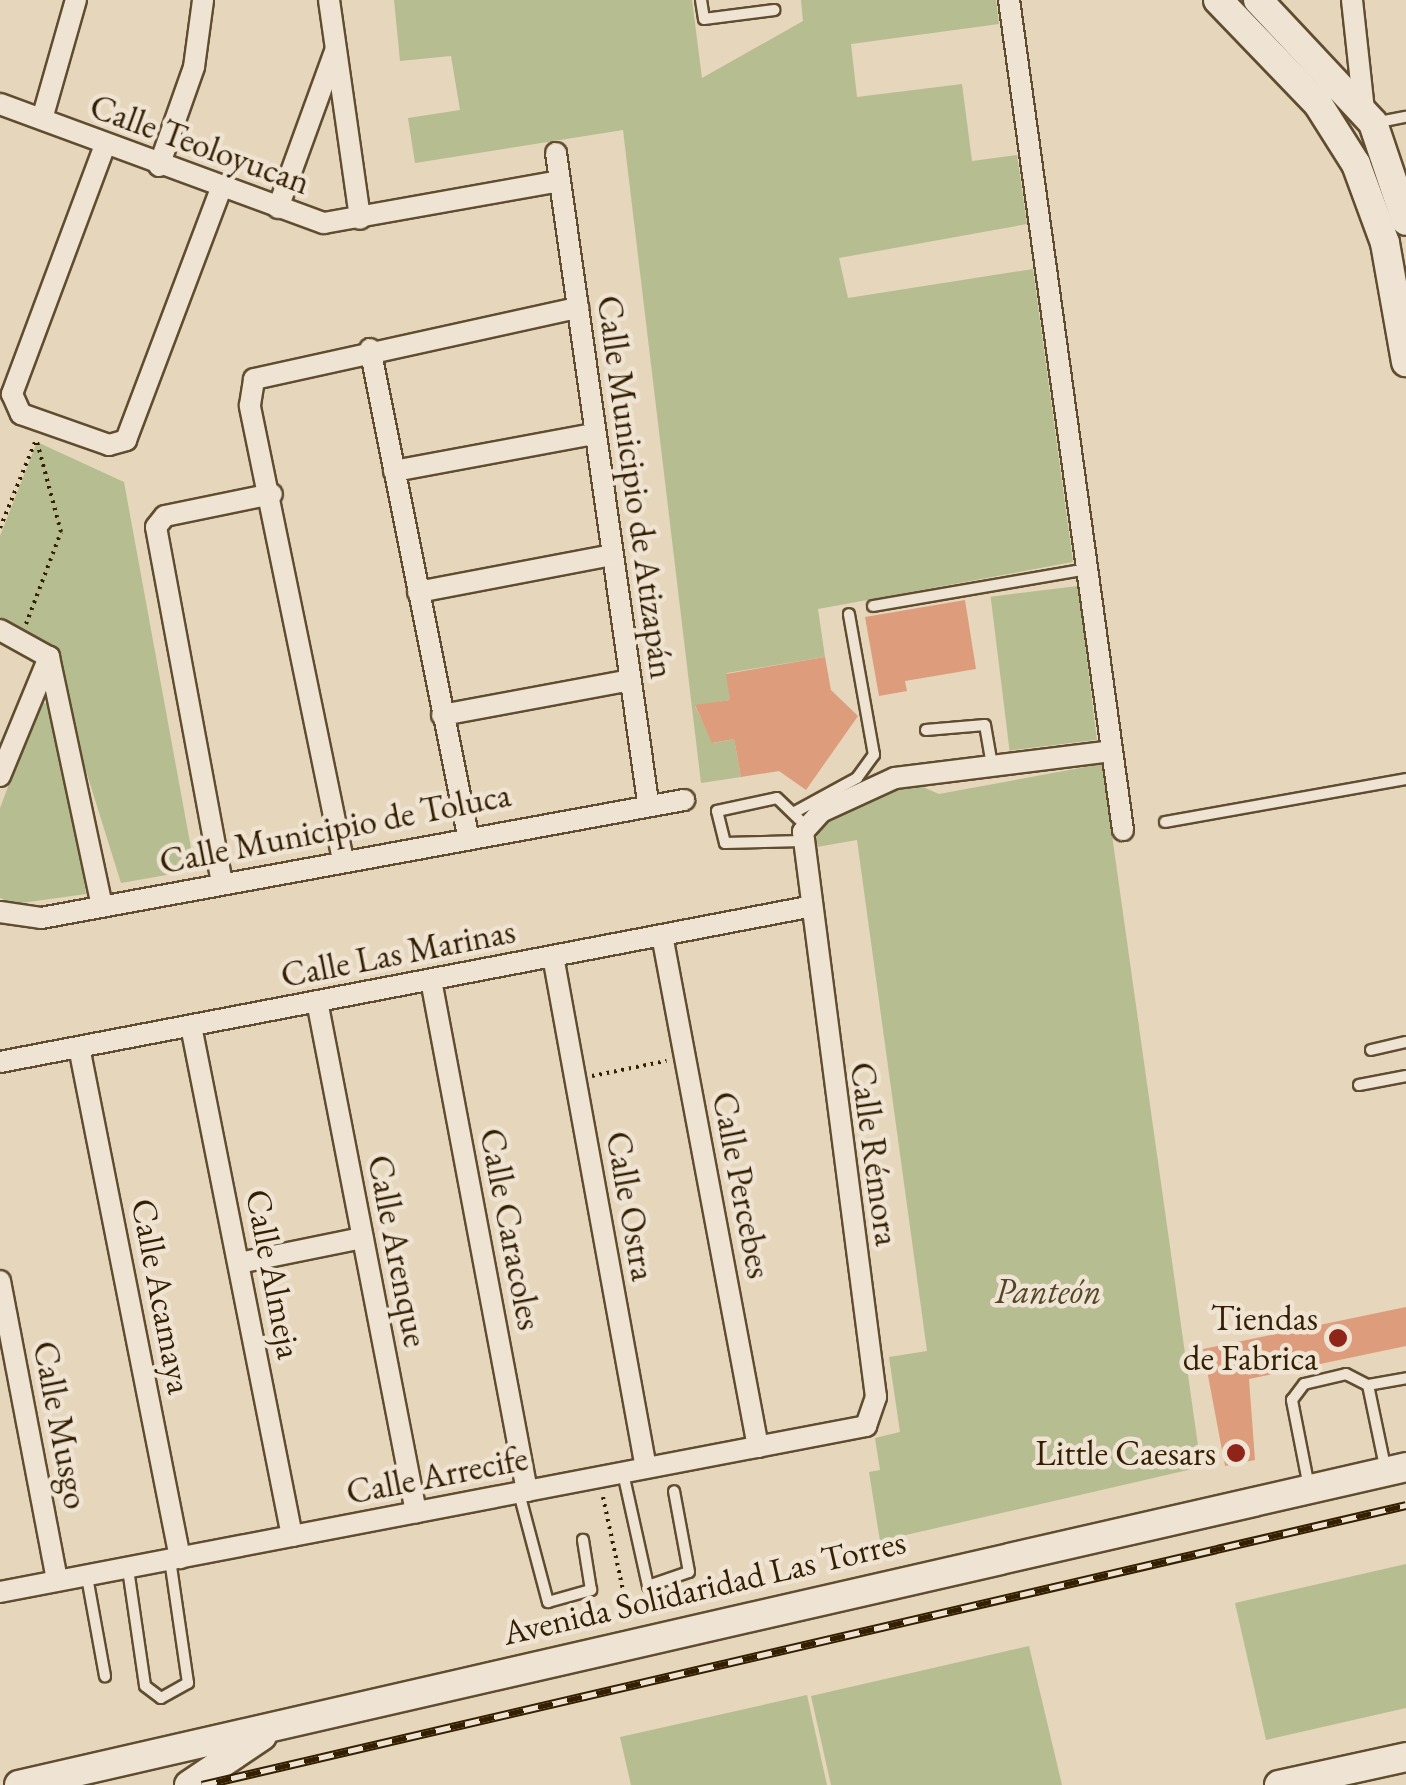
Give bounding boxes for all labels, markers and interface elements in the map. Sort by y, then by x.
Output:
street label: Calle Teoloyucan [84,85,316,203]
street label: Calle Municipio de Atizapán [588,293,684,681]
street label: Calle Municipio de Toluca [156,773,514,883]
street label: Calle Las Marinas [277,910,519,996]
street label: Calle Rémora [841,1059,909,1249]
street label: Calle Percebes [703,1088,781,1282]
street label: Calle Caracoles [471,1125,551,1333]
street label: Calle Ostra [597,1128,665,1284]
street label: Calle Arenque [359,1151,437,1351]
street label: Calle Almeja [237,1186,311,1362]
street label: Calle Acamaya [123,1195,201,1397]
park label: Panteón [994,1270,1102,1312]
place label: Tiendas de Fabrica [1183,1297,1318,1379]
marker: Tiendas de Fabrica [1327,1327,1349,1349]
street label: Calle Musgo [24,1338,98,1512]
place label: Little Caesars [1035,1432,1216,1474]
street label: Calle Arrecife [343,1437,531,1513]
marker: Little Caesars [1225,1442,1247,1464]
street label: Avenida Solidaridad Las Torres [498,1520,910,1654]

